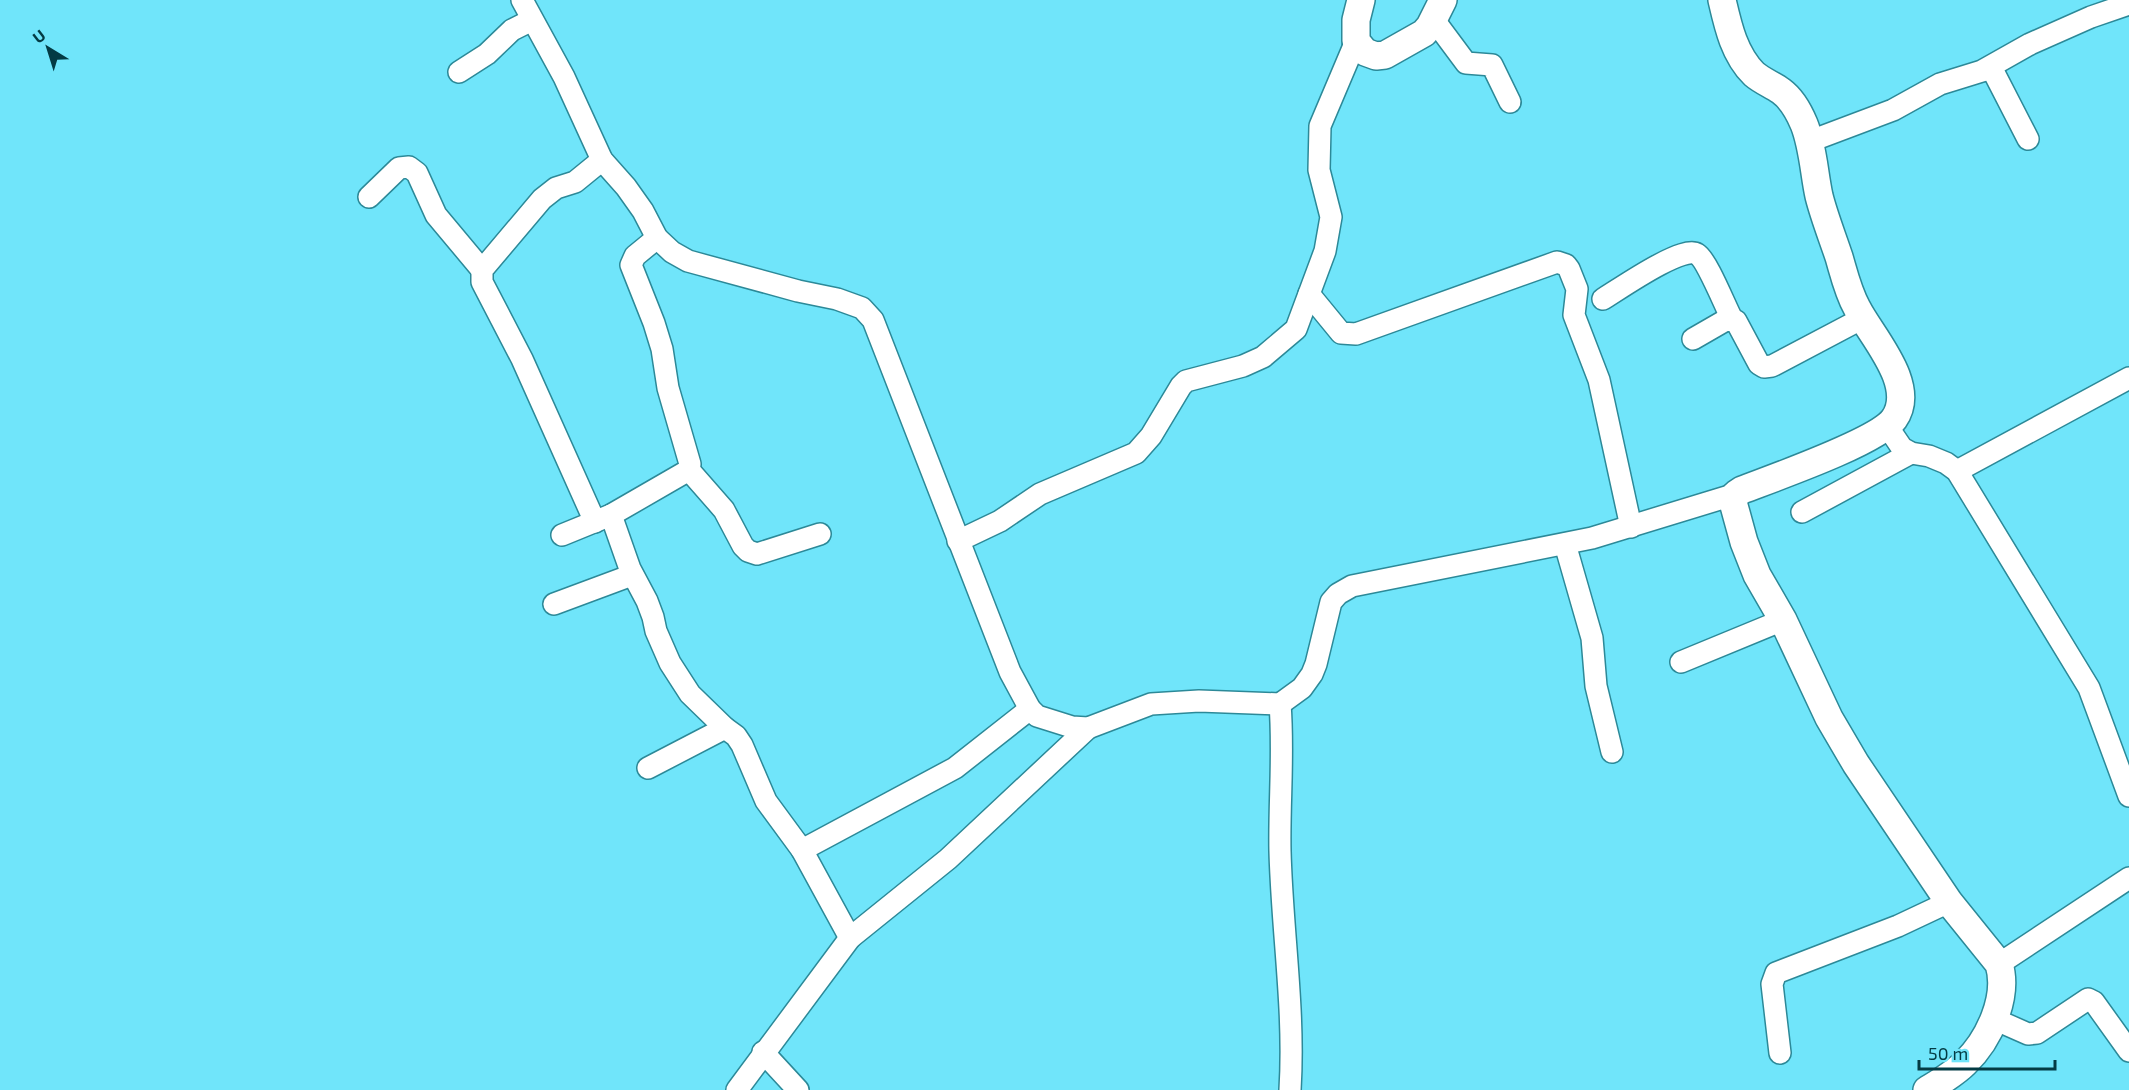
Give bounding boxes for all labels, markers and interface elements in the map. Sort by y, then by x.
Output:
north arrow [18,18,78,78]
text: U [28,25,49,47]
scale bar [1919,1033,2056,1071]
text: 50 m [1928,1042,1968,1064]

